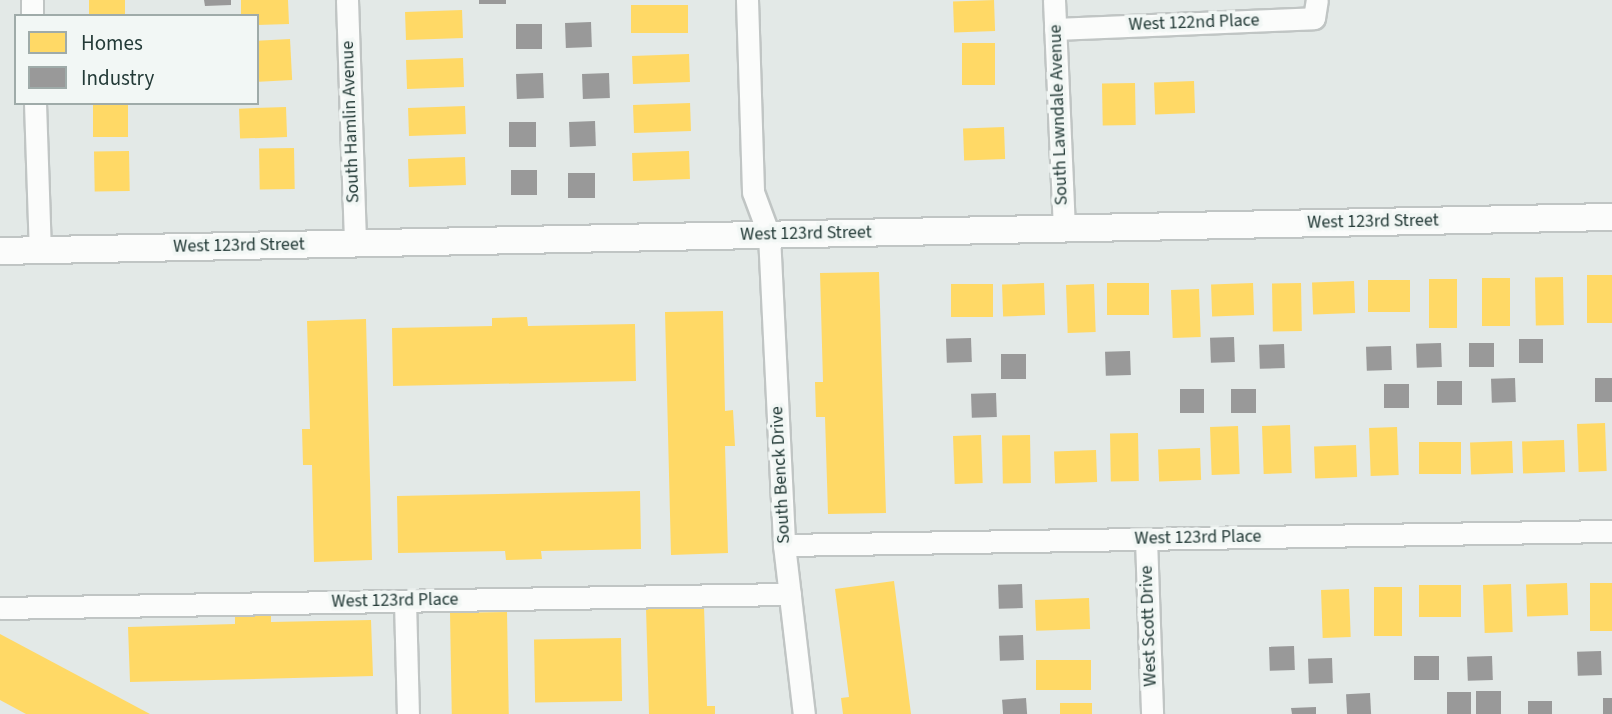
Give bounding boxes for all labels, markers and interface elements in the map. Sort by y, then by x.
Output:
street label: West 122nd Place [1128,10,1260,36]
legend [14,14,259,105]
street label: South Lawndale Avenue [1045,24,1073,206]
text: Homes [81,28,143,58]
street label: South Hamlin Avenue [337,41,365,203]
text: Industry [81,63,154,93]
street label: West 123rd Street [1307,210,1439,234]
street label: West 123rd Street [740,222,872,246]
street label: West 123rd Street [173,234,305,258]
street label: South Benck Drive [767,406,795,544]
street label: West 123rd Place [1134,526,1262,550]
street label: West Scott Drive [1136,565,1162,687]
street label: West 123rd Place [331,589,459,613]

